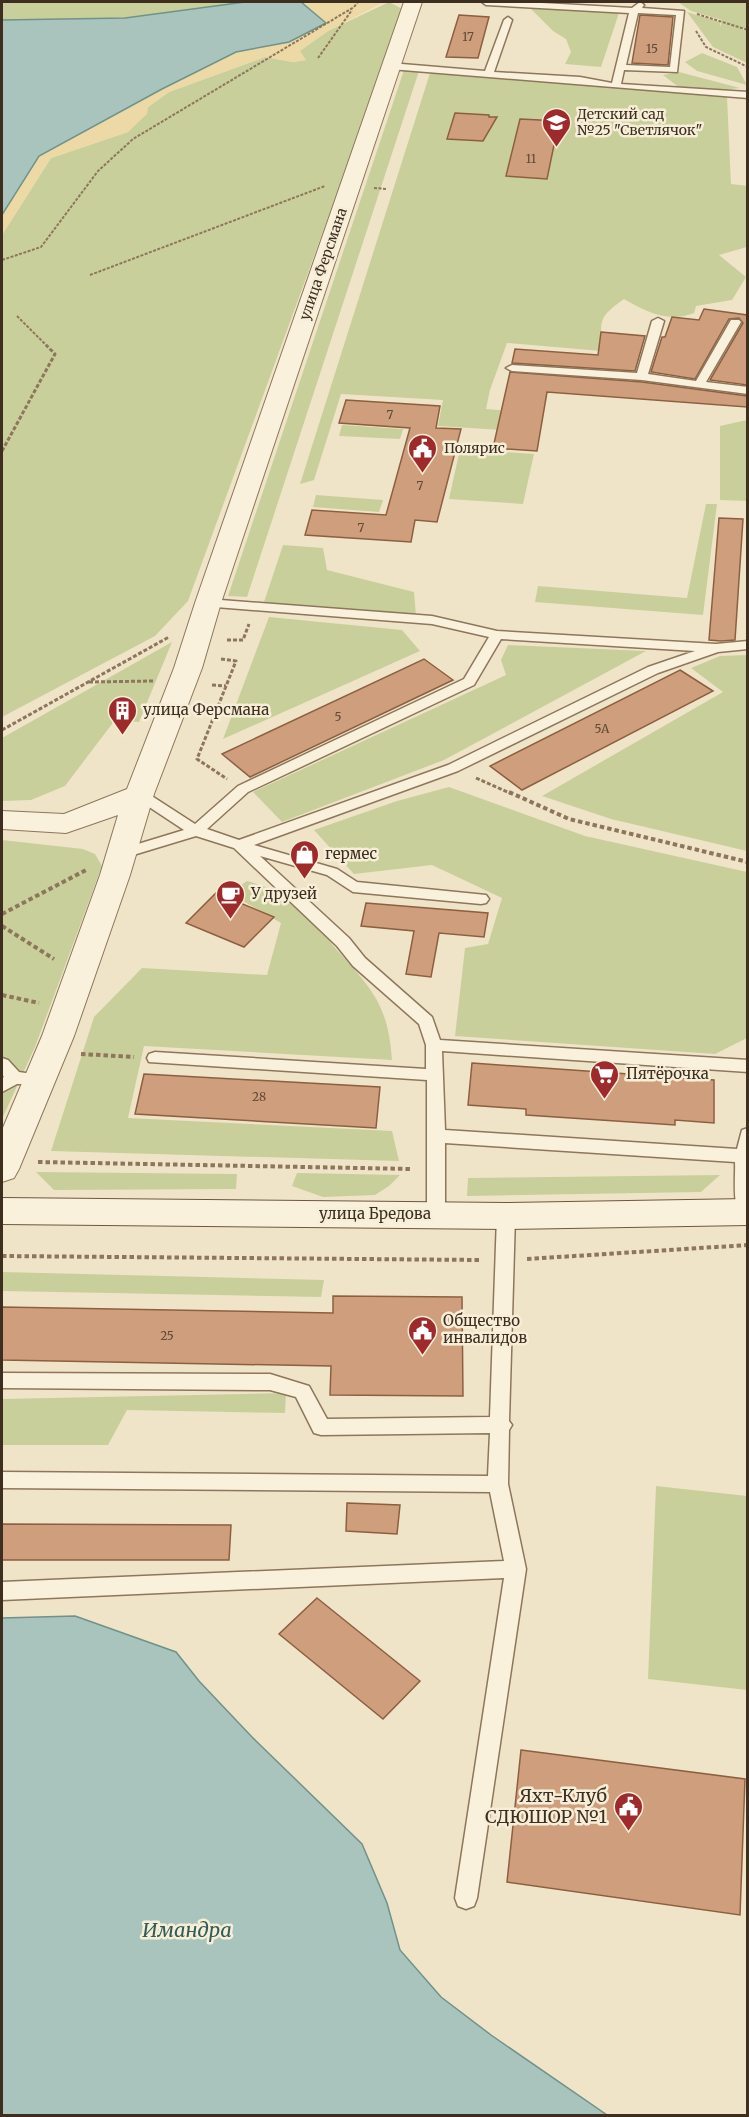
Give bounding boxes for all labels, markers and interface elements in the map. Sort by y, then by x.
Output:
house number: 17 [462,29,474,44]
house number: 15 [646,41,658,56]
place label: Детский сад №25 "Светлячок" [577,105,702,139]
school or university icon: Детский сад №25 "Светлячок" [540,106,572,148]
house number: 11 [526,151,537,166]
street label: улица Ферсмана [295,205,351,323]
house number: 7 [387,407,394,422]
public building icon: Полярис [407,432,439,474]
place label: Полярис [444,439,505,457]
house number: 7 [417,478,424,493]
house number: 7 [358,520,365,535]
building icon: улица Ферсмана [106,694,138,736]
place label: улица Ферсмана [143,700,269,719]
house number: 5 [334,709,342,724]
house number: 5А [594,721,610,736]
shop icon: гермес [288,838,320,880]
place label: гермес [325,844,378,863]
cafe icon: У друзей [214,878,246,920]
place label: У друзей [250,884,317,903]
supermarket icon: Пятёрочка [589,1058,621,1100]
place label: Пятёрочка [626,1064,709,1083]
house number: 28 [252,1089,266,1104]
street label: улица Бредова [319,1204,431,1223]
place label: Общество инвалидов [443,1311,527,1347]
public building icon: Общество инвалидов [406,1314,438,1356]
house number: 25 [160,1328,174,1343]
place label: Яхт-Клуб СДЮШОР №1 [485,1784,607,1828]
public building icon: Яхт-Клуб СДЮШОР №1 [612,1790,644,1832]
water label: Имандра [142,1917,232,1942]

